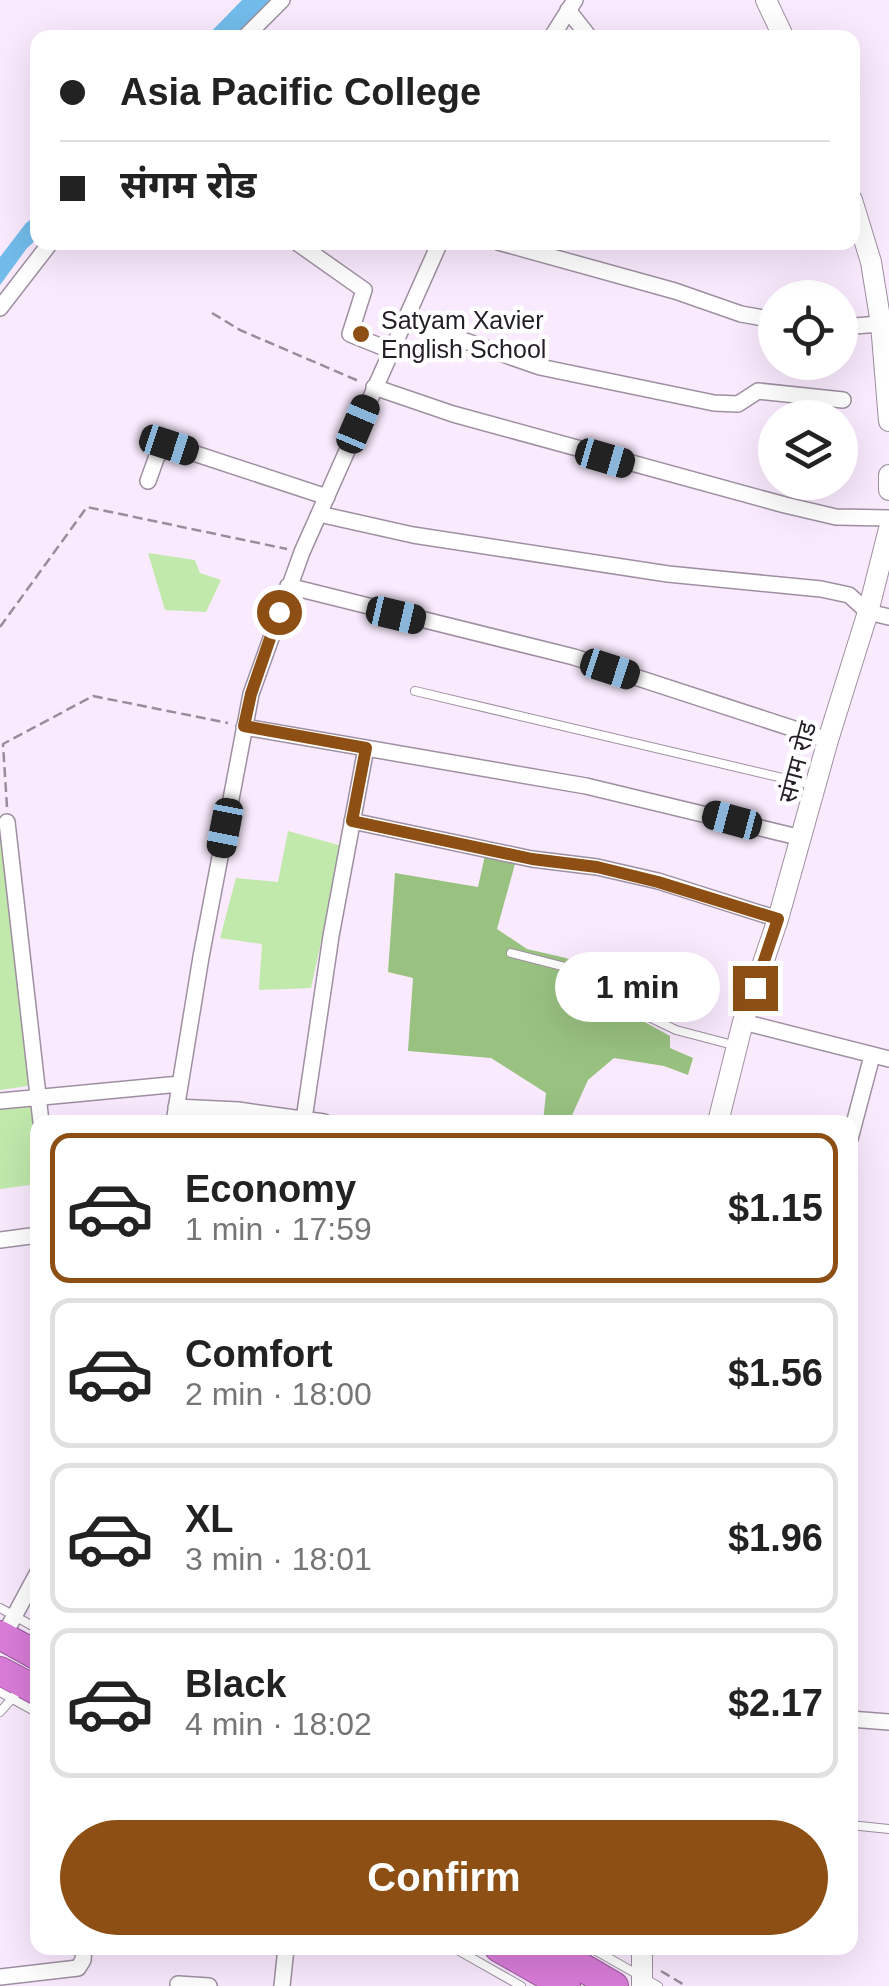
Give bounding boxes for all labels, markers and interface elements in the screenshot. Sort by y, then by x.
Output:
text: Asia Pacific College [120,71,481,113]
text: संगम रोड [120,164,256,206]
map controls [758,280,858,500]
button: locate [758,280,858,380]
place label: Satyam Xavier English School [381,306,546,363]
marker: Satyam Xavier English School [350,323,372,345]
car [332,391,384,457]
button: layers [758,400,858,500]
car [136,421,202,469]
car [572,435,638,481]
route start [257,590,302,635]
car [363,594,429,636]
car [577,645,643,693]
street label: संगम रोड [773,718,821,806]
car [205,796,245,860]
car [699,798,765,842]
callout: 1 min [555,953,720,1023]
route end [733,966,778,1011]
text: 1 min [596,969,679,1005]
icon: car [65,1163,155,1253]
text: Economy [185,1168,356,1210]
text: $1.15 [728,1187,823,1229]
text: 1 min · 17:59 [185,1211,372,1247]
icon: car [65,1328,155,1418]
text: Comfort [185,1333,333,1375]
text: $1.56 [728,1352,823,1394]
text: 2 min · 18:00 [185,1376,372,1412]
icon: car [65,1493,155,1583]
text: XL [185,1498,234,1540]
text: $1.96 [728,1517,823,1559]
text: 3 min · 18:01 [185,1541,372,1577]
icon: car [65,1658,155,1748]
text: Black [185,1663,286,1705]
text: $2.17 [728,1682,823,1724]
text: 4 min · 18:02 [185,1706,372,1742]
button: Confirm [60,1820,828,1935]

